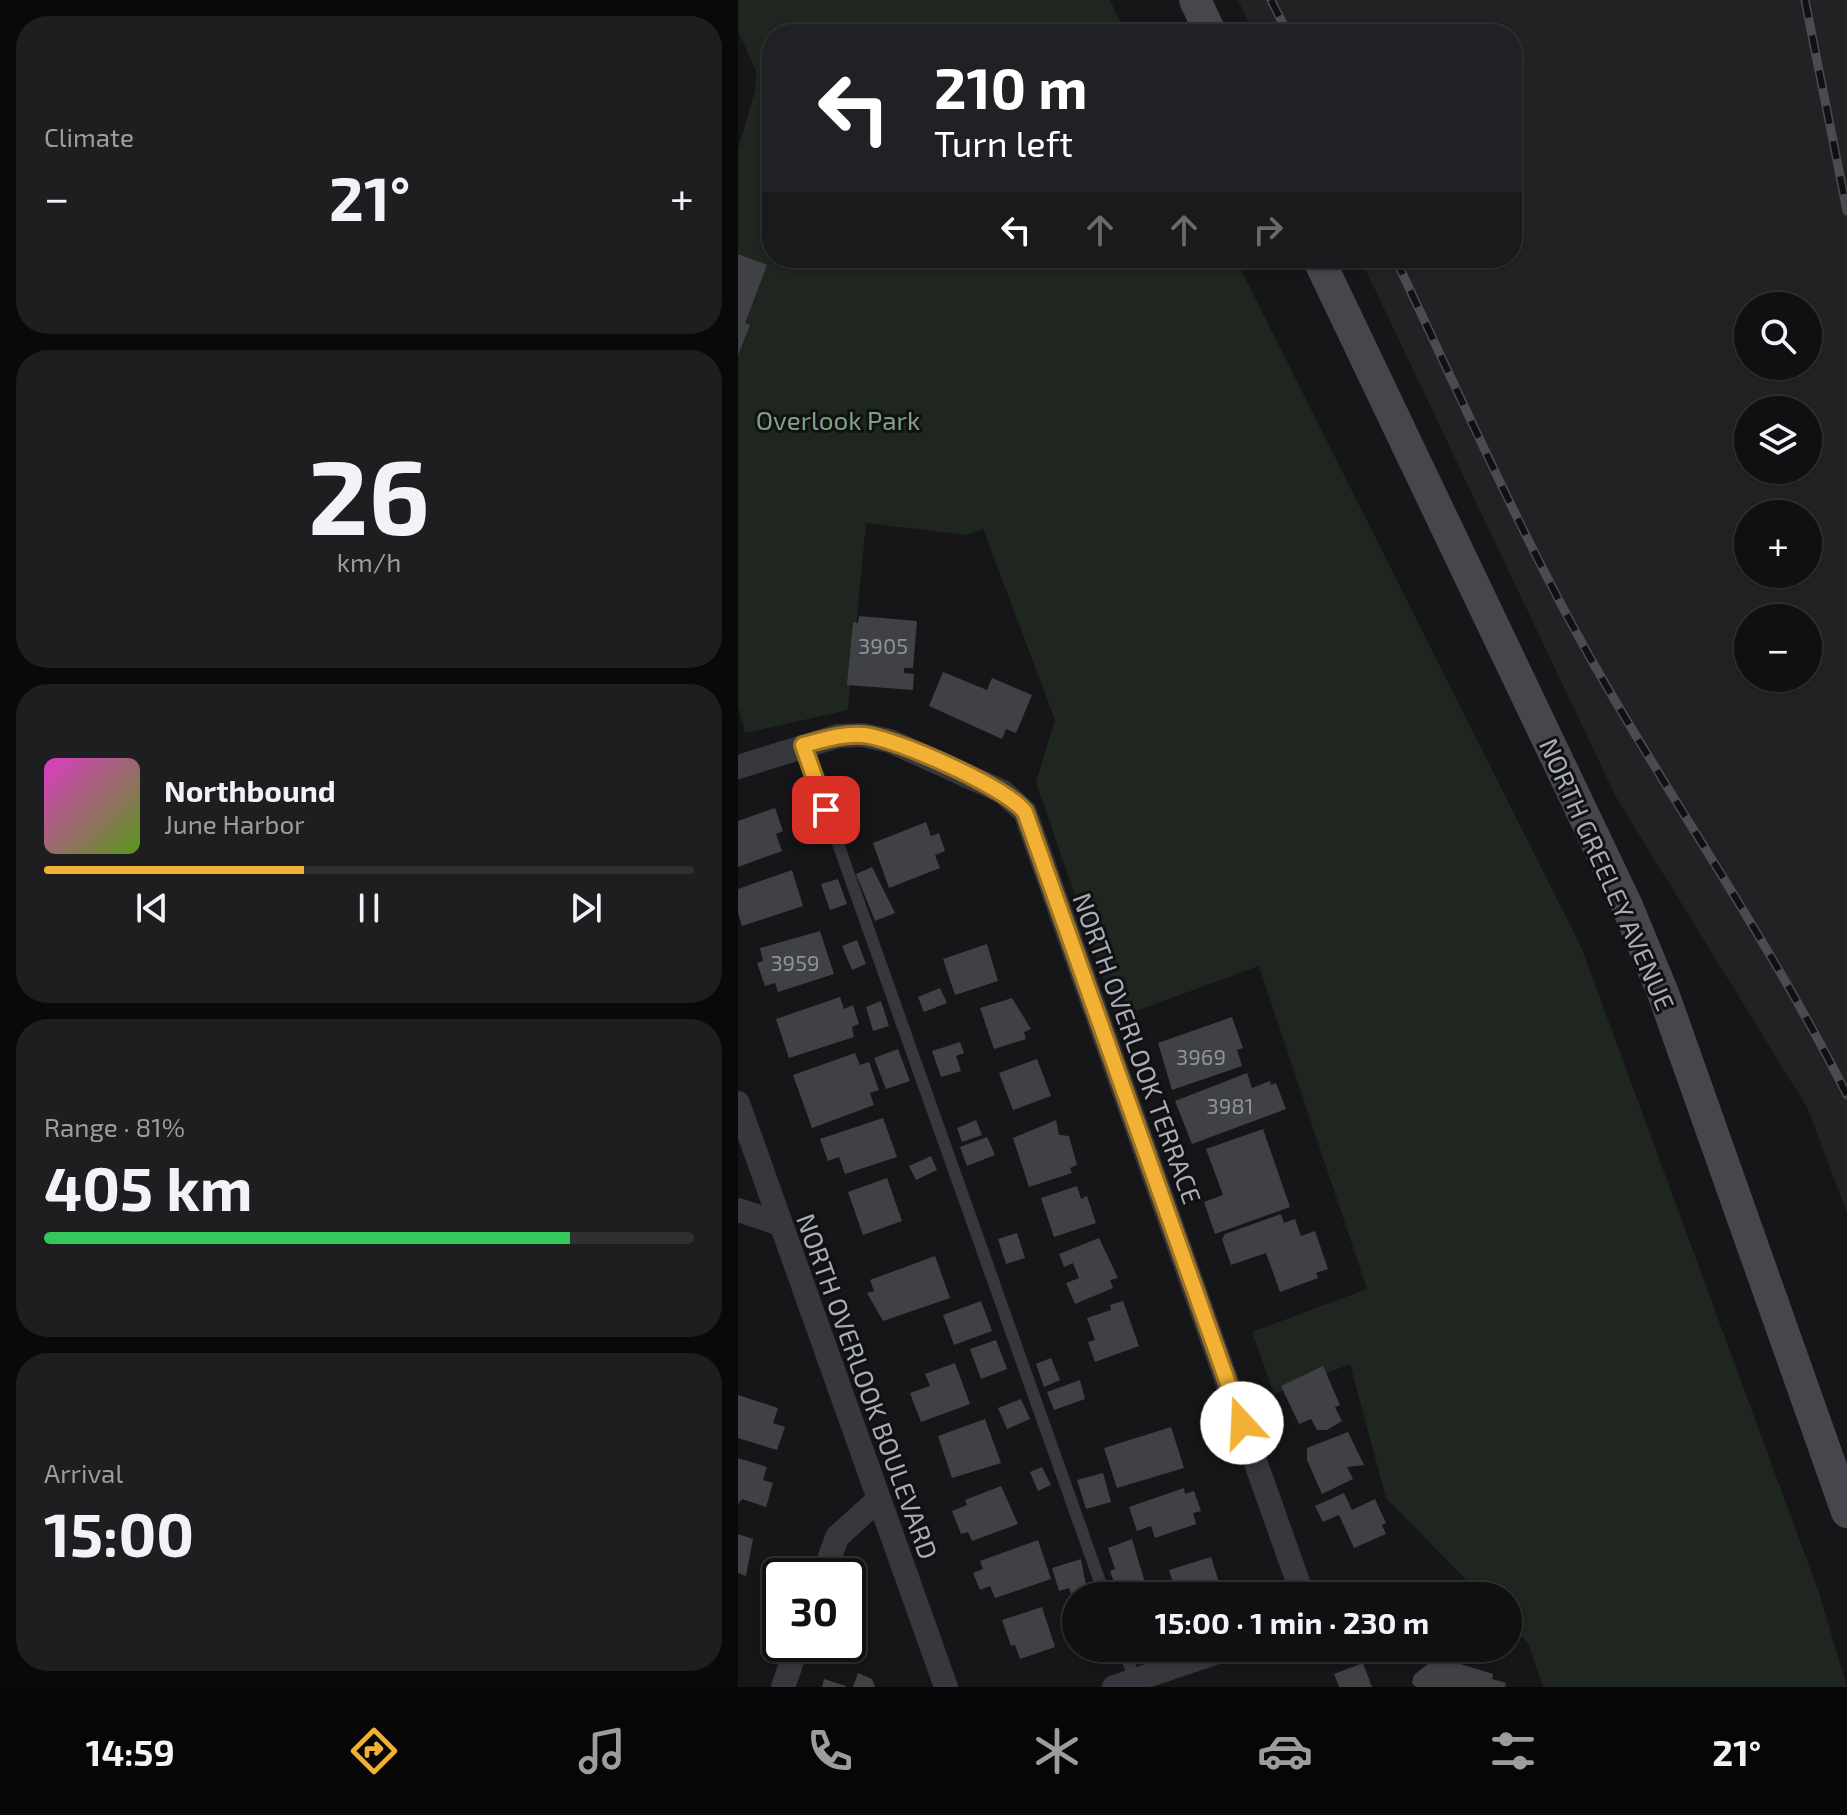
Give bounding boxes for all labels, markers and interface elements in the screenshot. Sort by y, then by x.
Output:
text: 210 m [934,53,1088,120]
icon: left [802,56,906,160]
text: Climate [44,121,134,152]
text: Turn left [934,121,1073,164]
text: 21° [329,161,410,233]
text: − [44,170,70,223]
text: + [670,170,694,223]
icon: left [994,208,1038,252]
icon: ahead [1078,208,1122,252]
icon: ahead [1162,208,1206,252]
icon: right [1246,208,1290,252]
map controls [1734,292,1822,692]
button: search [1734,292,1822,380]
button: layers [1734,396,1822,484]
park label: Overlook Park [756,404,920,435]
text: 26 [308,431,430,556]
button: + [1734,500,1822,588]
text: km/h [337,546,401,577]
button: − [1734,604,1822,692]
house number: 3905 [858,632,908,658]
street label: NORTH GREELEY AVENUE [1534,733,1682,1015]
text: Northbound [164,772,336,808]
pin [792,776,860,844]
icon: arrive [804,788,848,832]
text: June Harbor [164,808,305,839]
icon: previous [130,886,174,930]
icon: pause [347,886,391,930]
icon: next [564,886,608,930]
street label: NORTH OVERLOOK TERRACE [1067,888,1209,1208]
house number: 3959 [770,949,820,975]
house number: 3969 [1176,1043,1226,1069]
house number: 3981 [1207,1092,1253,1118]
text: Range · 81% [44,1111,185,1142]
text: 405 km [44,1151,253,1223]
street label: NORTH OVERLOOK BOULEVARD [791,1209,945,1563]
position arrow [1200,1381,1284,1465]
text: Arrival [44,1457,123,1488]
text: 15:00 [44,1497,194,1569]
speed limit sign: 30 [762,1558,866,1662]
text: 15:00 · 1 min · 230 m [1155,1604,1429,1640]
icon: directions [346,1723,402,1779]
icon: music [574,1723,630,1779]
icon: phone [802,1723,858,1779]
icon: climate [1029,1723,1085,1779]
icon: car [1257,1723,1313,1779]
icon: filters [1485,1723,1541,1779]
text: 14:59 [86,1730,175,1773]
text: 21° [1712,1730,1761,1773]

